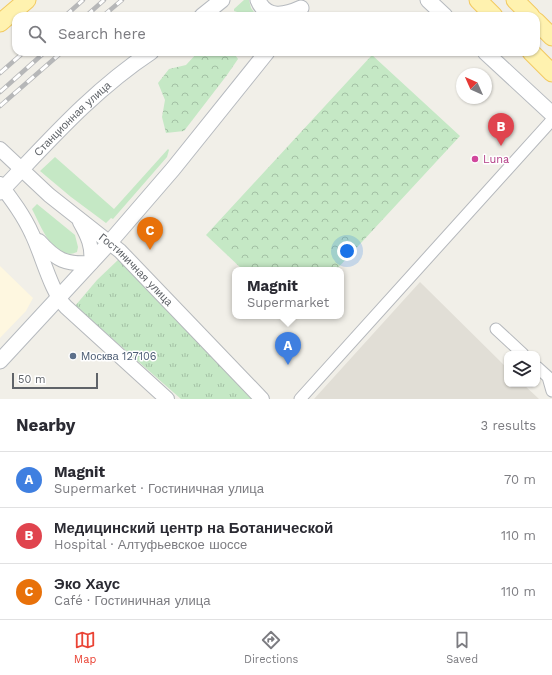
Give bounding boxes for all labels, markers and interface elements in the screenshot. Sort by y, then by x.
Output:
search box [12,12,540,56]
icon: search [26,23,48,45]
text: Search here [58,25,146,43]
north arrow [456,68,492,104]
street label: Станционная улица [31,78,114,159]
pin: B [488,113,514,146]
place label: Luna [483,153,509,166]
marker: Luna [470,154,480,164]
pin: C [137,217,163,250]
street label: Гостиничная улица [97,231,176,309]
your location [337,241,357,261]
popup [232,267,344,319]
text: Magnit [247,277,298,295]
text: Supermarket [247,295,329,310]
pin: A [275,332,301,365]
place label: Москва 127106 [81,350,157,363]
marker: Москва 127106 [68,351,78,361]
map controls [504,351,540,387]
button: layers [504,351,540,387]
scale bar [12,371,98,390]
text: 50 m [18,373,45,386]
text: Nearby [16,415,75,435]
text: 3 results [481,418,536,433]
text: Magnit [54,463,105,481]
text: A [25,472,33,487]
text: 70 m [504,472,536,487]
text: Supermarket · Гостиничная улица [54,481,264,496]
text: Медицинский центр на Ботанической [54,519,333,537]
text: B [25,528,33,543]
text: 110 m [501,528,536,543]
text: Hospital · Алтуфьевское шоссе [54,537,247,552]
text: Эко Хаус [54,575,120,593]
text: C [25,584,33,599]
text: 110 m [501,584,536,599]
text: Café · Гостиничная улица [54,593,210,608]
tab: Map [74,629,96,666]
tab: Directions [244,629,298,666]
tab: Saved [446,629,478,666]

